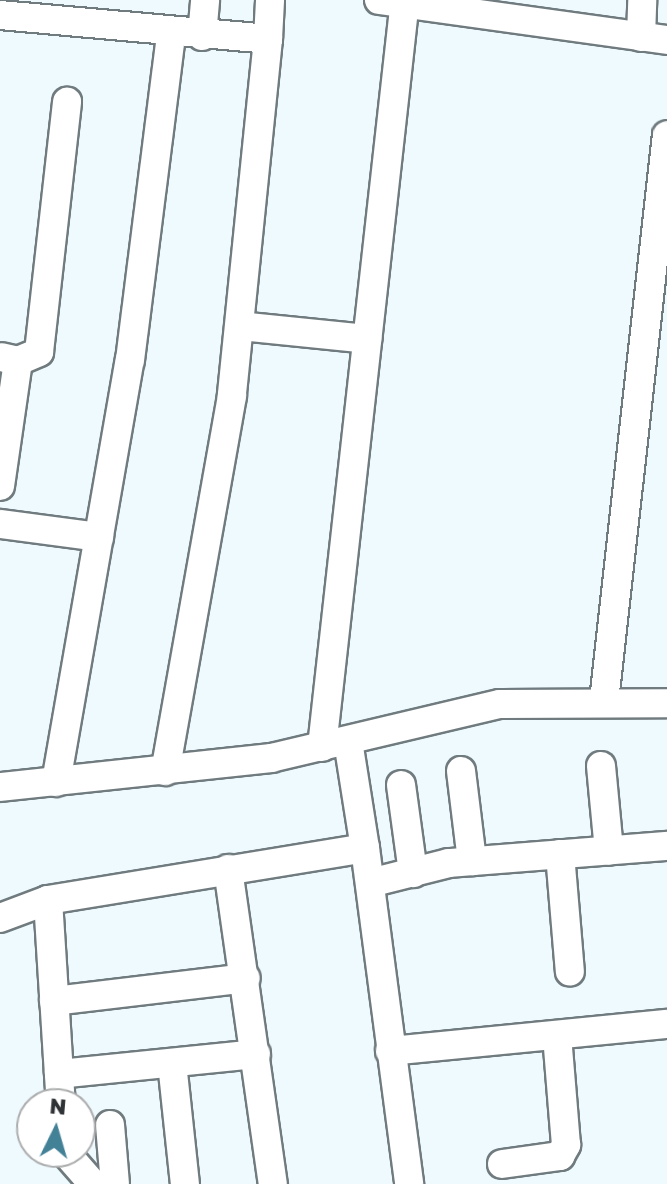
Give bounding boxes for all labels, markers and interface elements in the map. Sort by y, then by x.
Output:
north arrow [16,1088,96,1168]
text: N [48,1091,67,1120]

